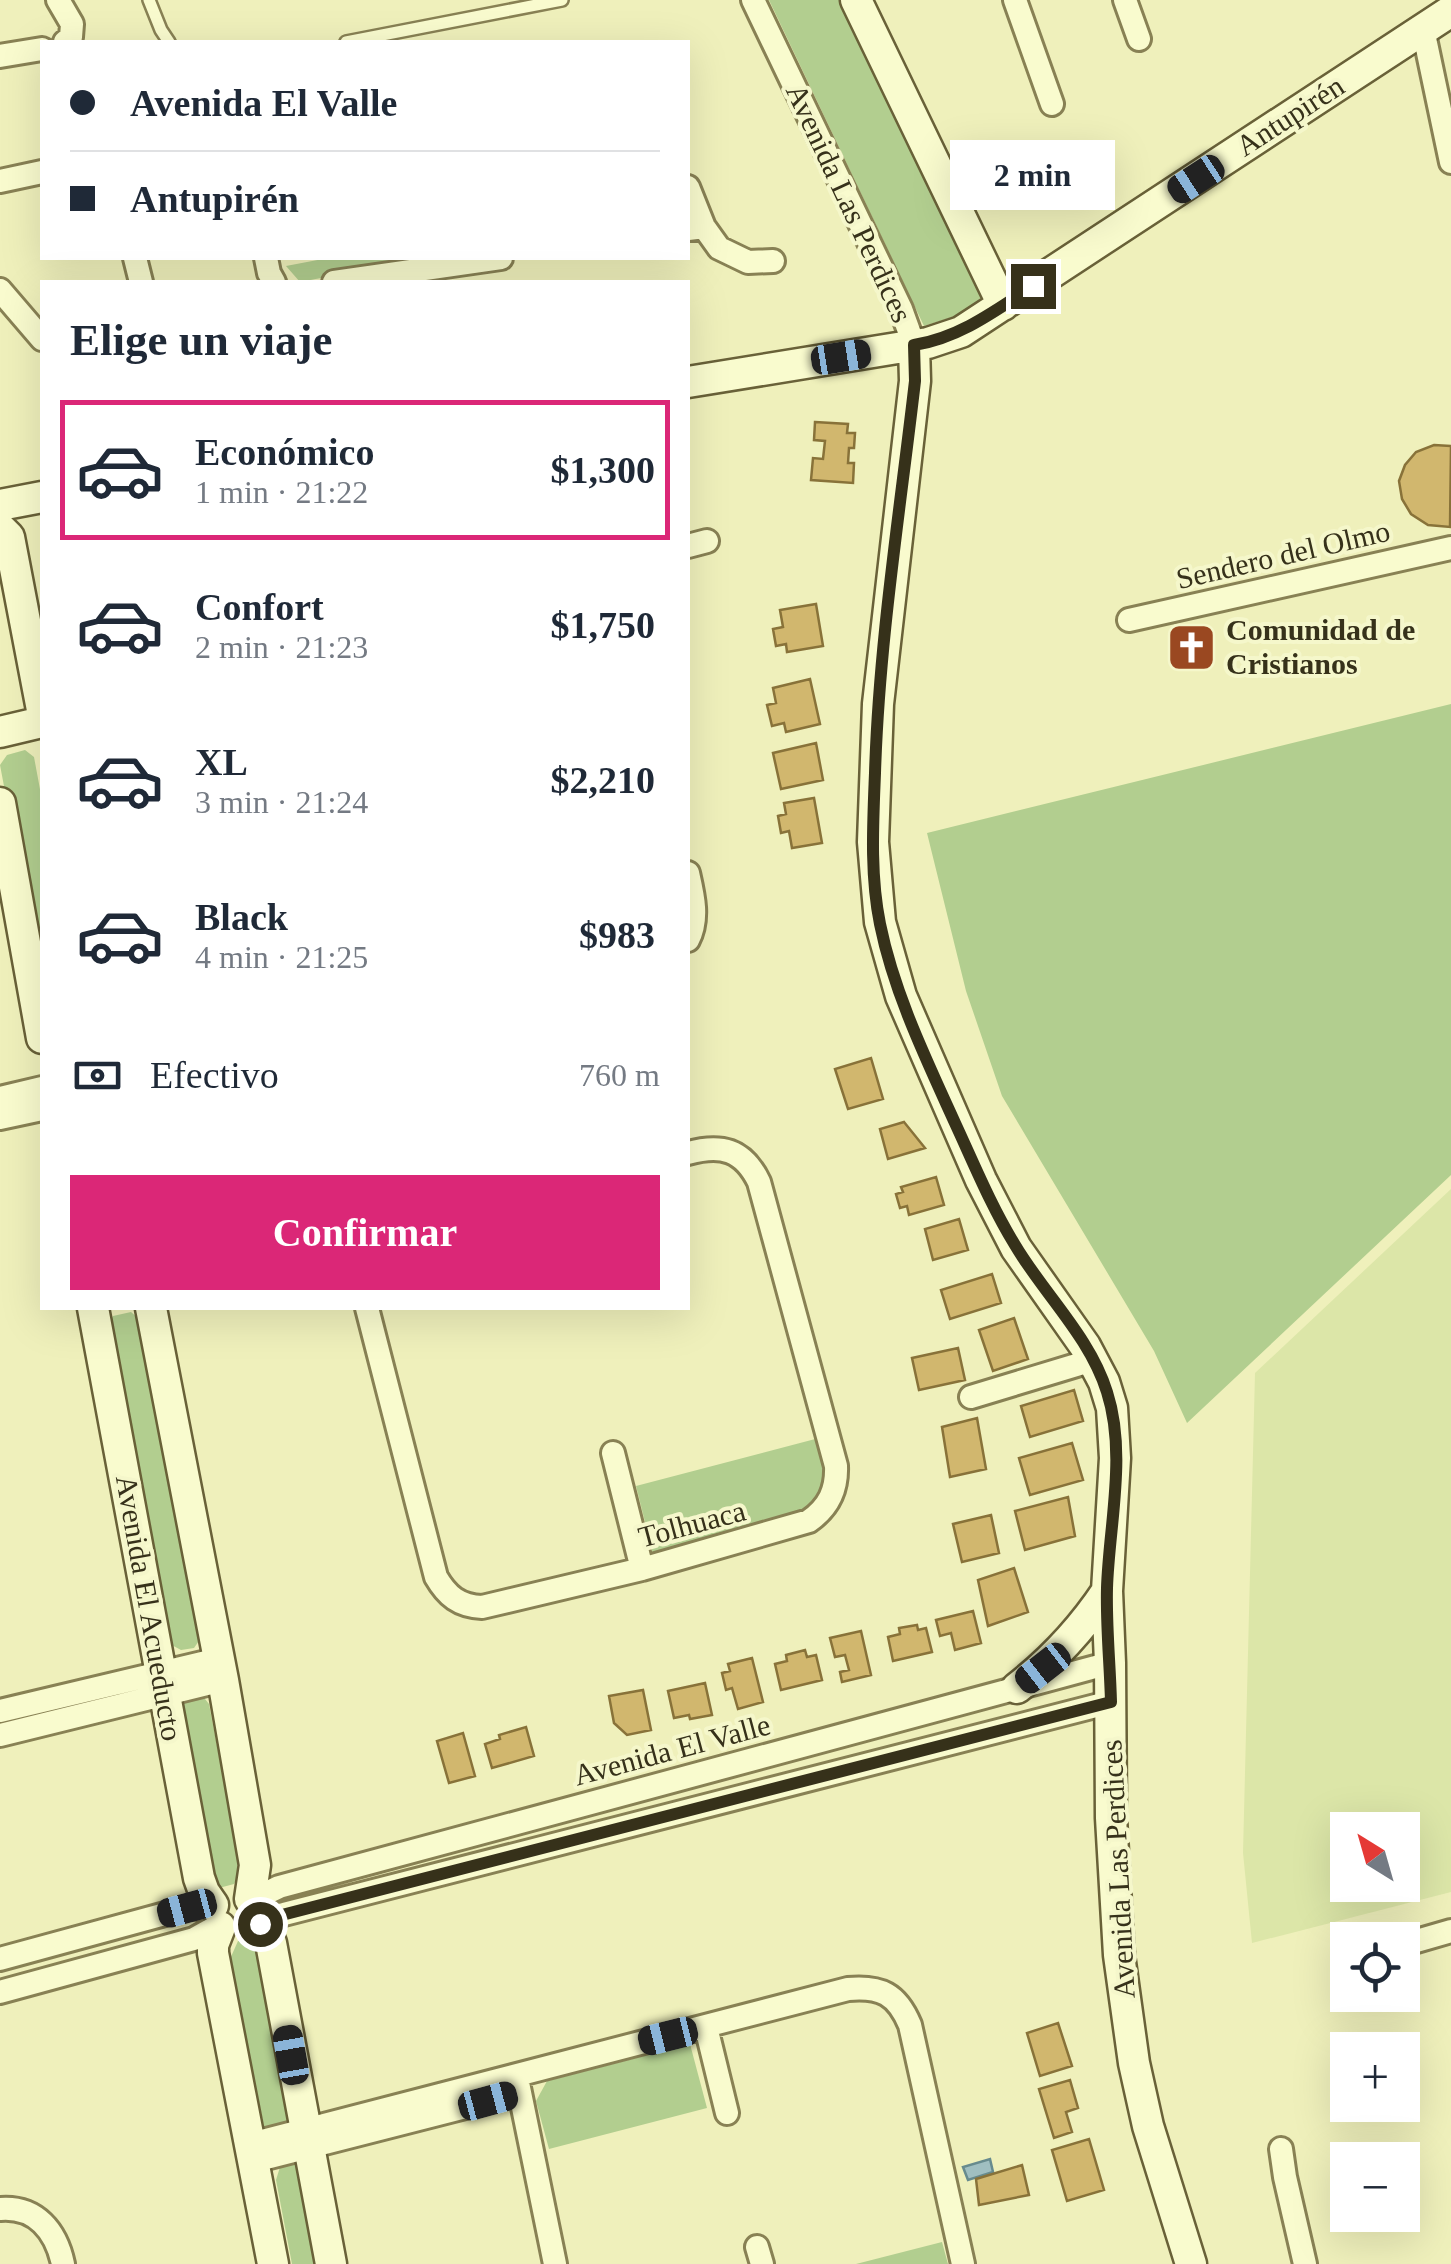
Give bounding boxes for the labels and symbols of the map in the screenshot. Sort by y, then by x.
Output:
street label: Antupirén [1230,69,1350,163]
street label: Avenida Las Perdices [780,78,919,327]
callout: 2 min [950,141,1116,211]
car [1163,150,1229,208]
route end [1011,264,1056,309]
car [809,337,873,377]
street label: Sendero del Olmo [1173,514,1393,595]
place label: Comunidad de Cristianos [1226,613,1415,680]
church icon: Comunidad de Cristianos [1165,621,1217,673]
street label: Avenida El Acueducto [110,1472,189,1743]
street label: Tolhuaca [635,1493,749,1554]
car [1010,1638,1076,1698]
street label: Avenida El Valle [570,1707,774,1792]
street label: Avenida Las Perdices [1094,1739,1141,1999]
north arrow [1330,1812,1420,1902]
car [154,1886,220,1930]
route start [238,1902,283,1947]
car [635,2014,701,2058]
car [271,2023,311,2087]
car [455,2079,521,2123]

